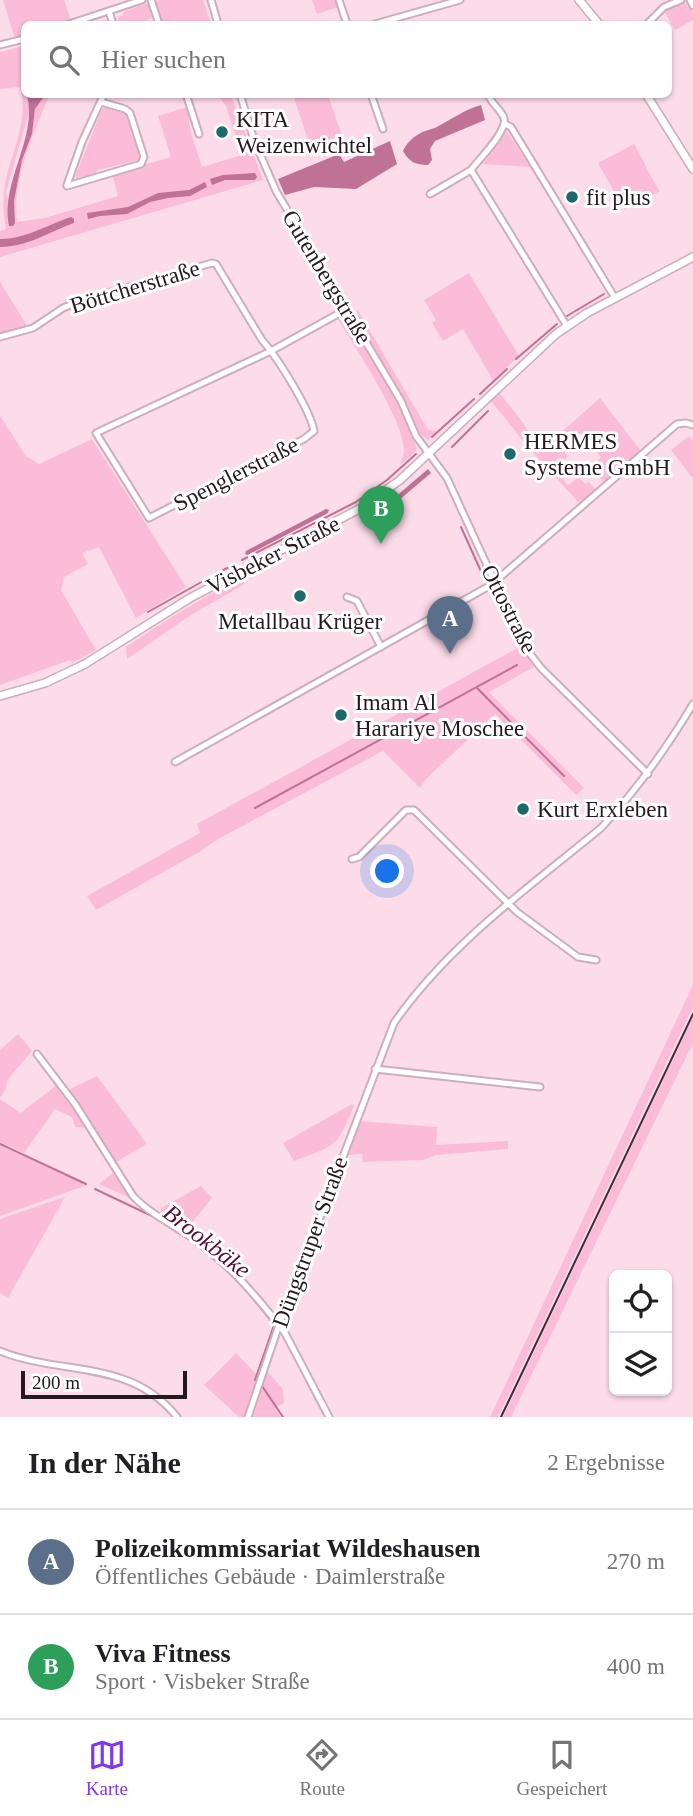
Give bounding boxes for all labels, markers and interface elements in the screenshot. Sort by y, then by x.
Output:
search box [21,21,672,98]
icon: search [45,41,83,79]
text: Hier suchen [101,45,226,74]
place label: KITA Weizenwichtel [236,107,372,158]
marker: KITA Weizenwichtel [214,124,230,140]
place label: fit plus [586,185,651,210]
marker: fit plus [564,189,580,205]
street label: Gutenbergstraße [277,206,377,348]
street label: Böttcherstraße [67,255,203,319]
place label: HERMES Systeme GmbH [524,429,670,480]
street label: Spenglerstraße [169,432,303,516]
marker: HERMES Systeme GmbH [502,446,518,462]
pin: B [358,486,404,544]
street label: Visbeker Straße [202,511,344,599]
street label: Ottostraße [476,561,542,657]
marker: Metallbau Krüger [292,588,308,604]
pin: A [427,596,473,654]
place label: Metallbau Krüger [218,609,382,634]
place label: Imam Al Harariye Moschee [355,690,524,741]
marker: Imam Al Harariye Moschee [333,707,349,723]
place label: Kurt Erxleben [537,797,668,822]
marker: Kurt Erxleben [515,801,531,817]
your location [370,854,404,888]
street label: Düngstruper Straße [268,1153,352,1331]
water label: Brookbäke [158,1199,256,1283]
map controls [609,1270,672,1396]
button: locate [609,1270,672,1333]
button: layers [609,1333,672,1396]
scale bar [21,1368,187,1400]
text: 200 m [32,1372,80,1393]
text: In der Nähe [28,1446,181,1479]
text: 2 Ergebnisse [547,1450,665,1475]
text: Polizeikommissariat Wildeshausen [95,1534,480,1563]
text: A [43,1549,59,1574]
text: 270 m [607,1549,665,1574]
text: Öffentliches Gebäude · Daimlerstraße [95,1564,445,1589]
text: Viva Fitness [95,1639,231,1668]
text: B [43,1654,59,1679]
text: 400 m [607,1654,665,1679]
text: Sport · Visbeker Straße [95,1669,310,1694]
tab: Karte [86,1736,128,1800]
tab: Route [300,1736,345,1800]
tab: Gespeichert [516,1736,607,1800]

